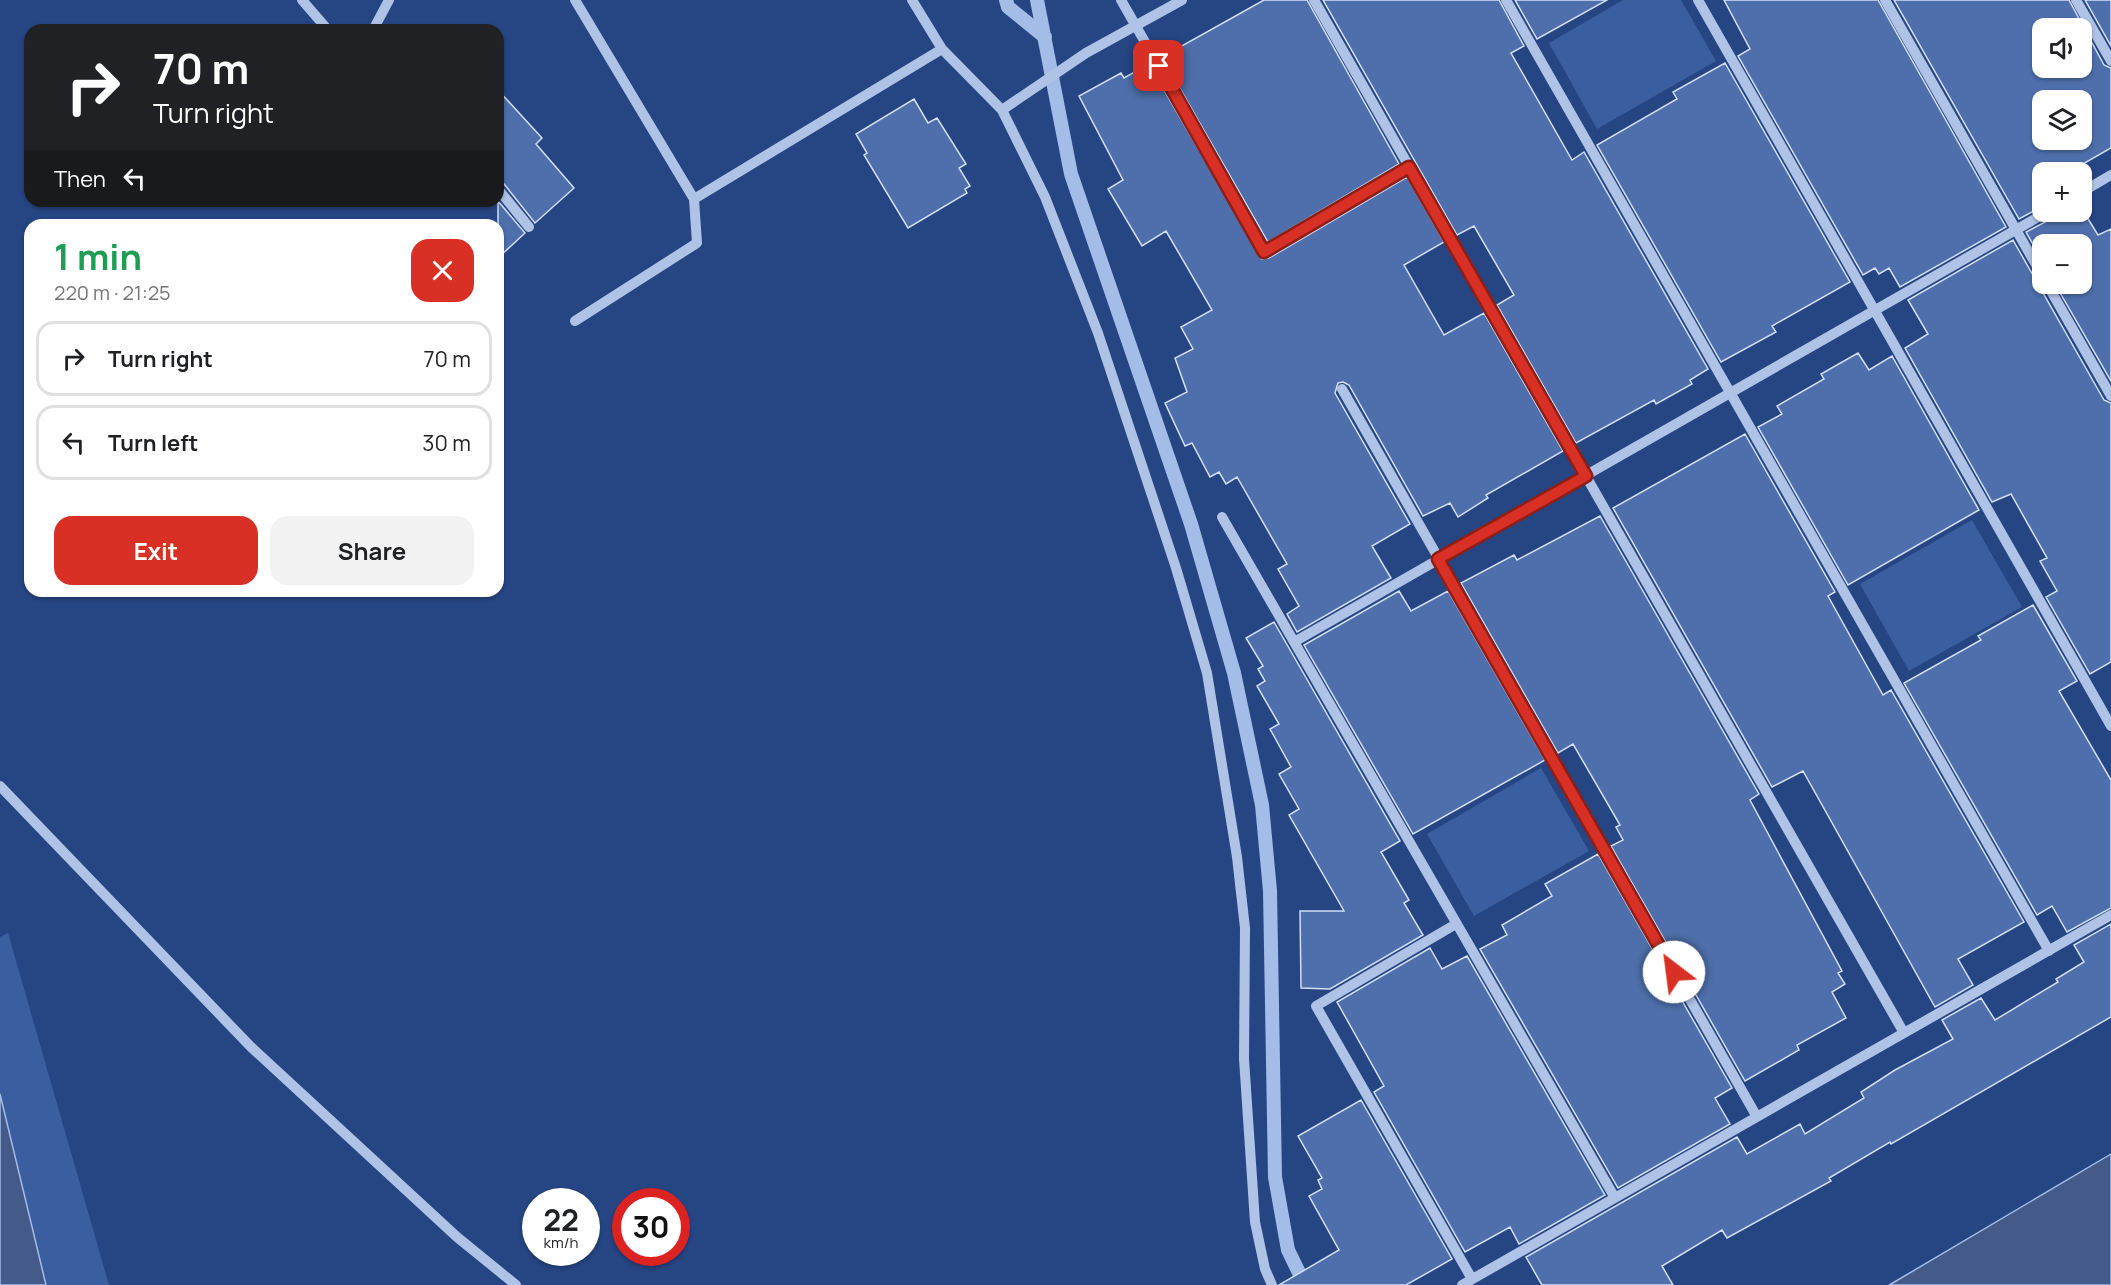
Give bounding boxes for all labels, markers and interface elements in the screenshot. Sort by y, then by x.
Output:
map controls [2032,18,2092,294]
button: sound [2032,18,2092,78]
text: 70 m [153,39,249,97]
pin [1133,40,1184,91]
icon: right [54,48,132,126]
icon: arrive [1142,49,1175,82]
button: layers [2032,90,2092,150]
text: Turn right [153,94,274,131]
icon: left [118,162,151,195]
button: + [2032,162,2092,222]
text: Then [54,164,106,194]
text: 1 min [54,232,142,281]
button: − [2032,234,2092,294]
button: close [411,239,474,302]
text: 220 m · 21:25 [54,279,171,306]
icon: right [57,342,90,375]
text: Turn right [108,344,213,374]
text: 70 m [423,344,471,374]
icon: left [57,426,90,459]
text: Turn left [108,428,198,458]
text: 30 m [422,428,471,458]
button: Exit [54,516,258,585]
button: Share [270,516,474,585]
position arrow [1642,940,1706,1004]
speed limit sign: 30 [612,1188,690,1266]
text: 22 [543,1199,579,1240]
text: km/h [544,1232,578,1253]

